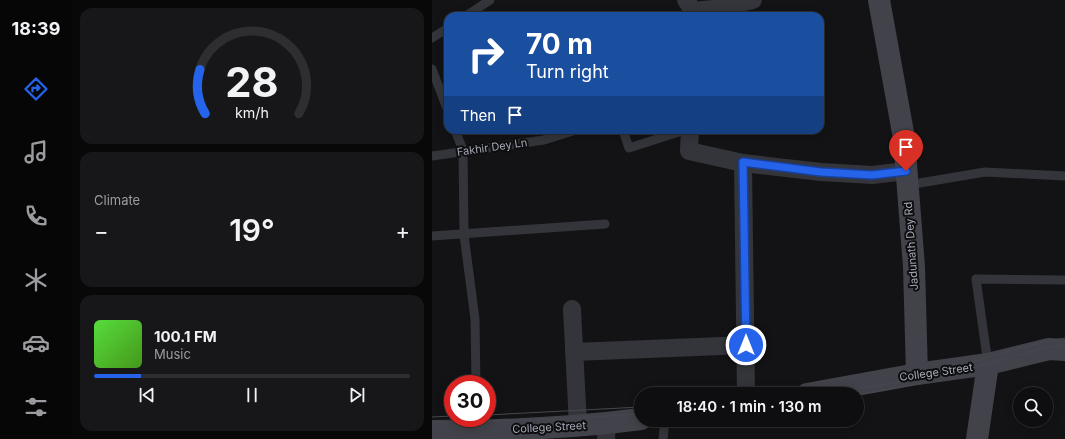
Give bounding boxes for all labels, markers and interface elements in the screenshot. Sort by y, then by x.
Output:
text: 18:39 [12,18,60,39]
text: 70 m [526,27,593,61]
icon: right [460,28,512,80]
text: 28 [225,57,279,107]
text: Turn right [526,61,609,82]
icon: directions [22,75,50,103]
text: km/h [235,103,269,120]
icon: arrive [504,104,526,126]
text: Then [460,106,496,125]
pin [889,130,923,171]
street label: Fakhir Dey Ln [456,135,528,159]
icon: arrive [895,136,917,158]
icon: music [22,138,50,166]
text: Climate [94,192,140,208]
street label: Jadunath Dey Rd [901,201,921,291]
icon: phone [22,202,50,230]
text: 19° [229,212,275,248]
text: − [94,218,109,244]
text: + [395,218,410,244]
icon: climate [22,266,50,294]
position arrow [725,324,767,366]
text: 100.1 FM [154,327,217,346]
icon: car [22,329,50,357]
text: Music [154,346,191,362]
street label: College Street [899,360,974,384]
speed limit sign: 30 [444,375,496,427]
icon: previous [136,384,158,406]
icon: pause [241,384,263,406]
icon: next [346,384,368,406]
map controls [1013,387,1053,427]
button: search [1013,387,1053,427]
icon: filters [22,393,50,421]
text: 18:40 · 1 min · 130 m [676,397,822,416]
street label: College Street [512,418,587,436]

